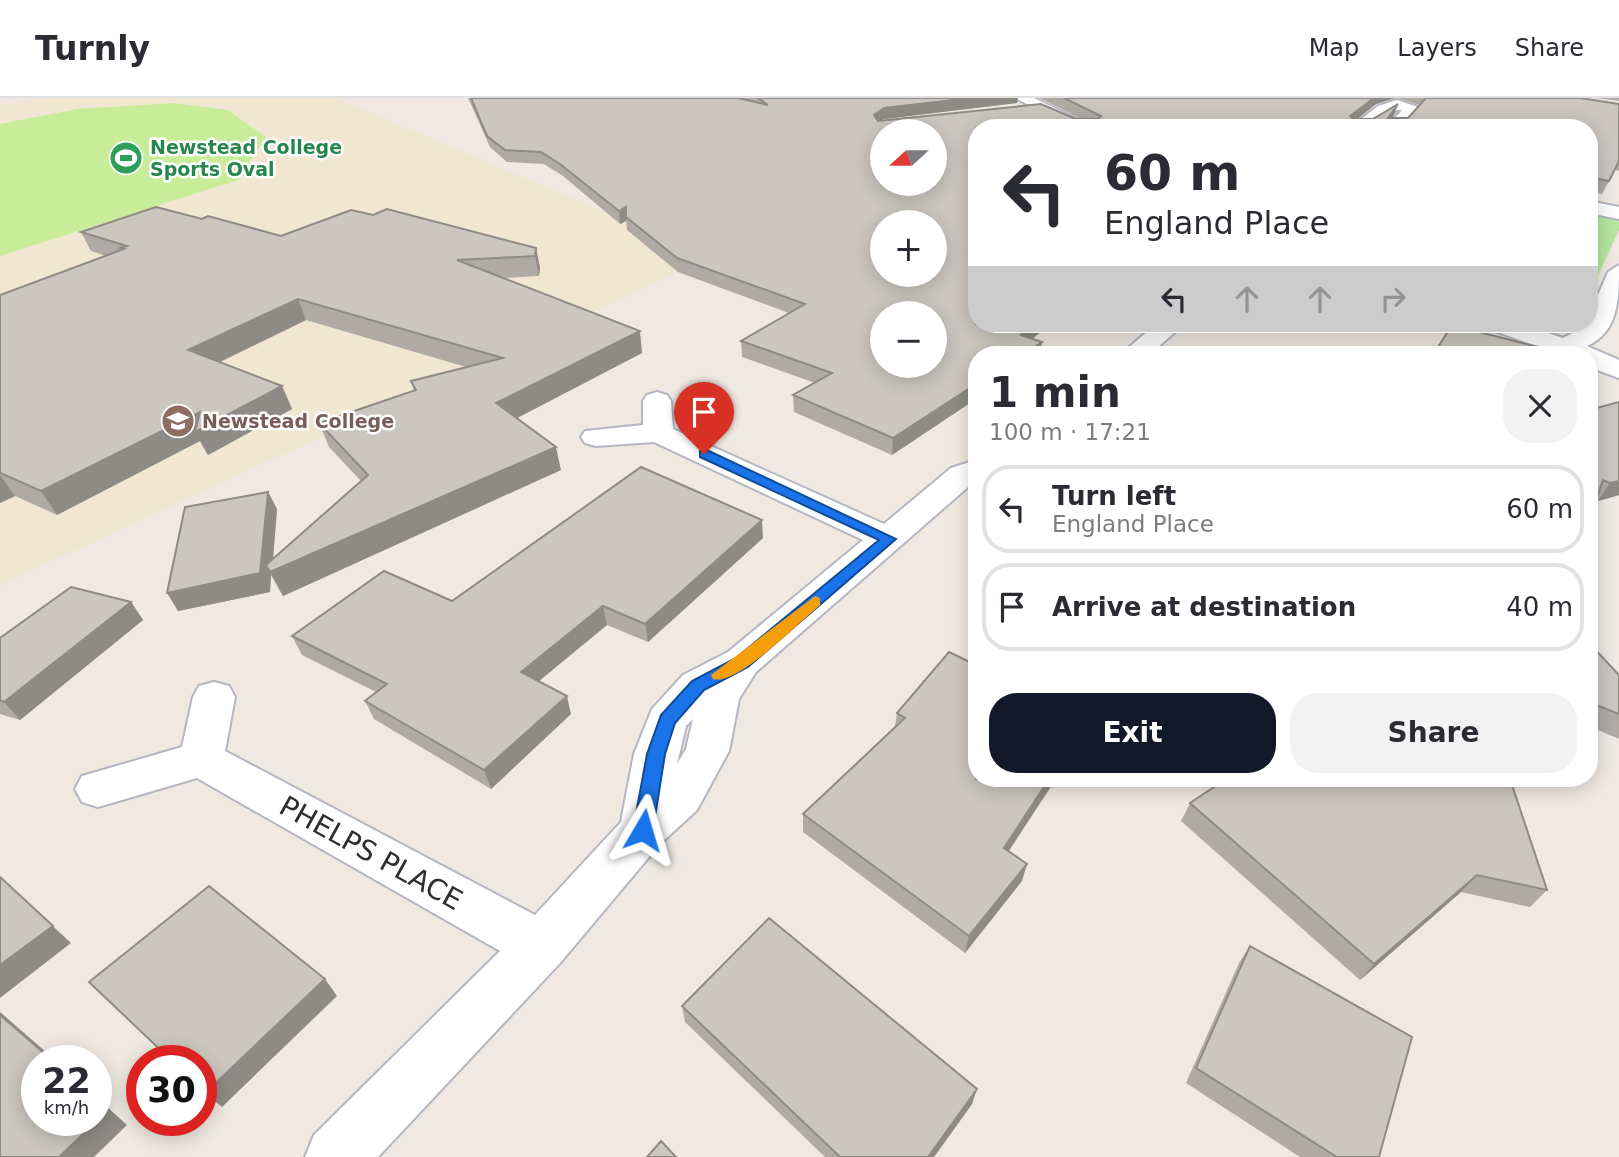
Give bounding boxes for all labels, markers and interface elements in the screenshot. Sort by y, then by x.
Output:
text: Turnly [35,29,150,68]
text: Map [1309,34,1359,62]
text: Layers [1397,34,1477,62]
text: Share [1515,34,1584,62]
north arrow [870,119,947,196]
map controls [870,119,947,378]
place label: Newstead College Sports Oval [150,136,342,180]
sports icon: Newstead College Sports Oval [107,139,145,177]
text: 60 m [1104,145,1240,202]
icon: left [989,147,1080,238]
text: England Place [1104,204,1329,242]
button: + [870,210,947,287]
icon: left [1155,280,1193,318]
icon: ahead [1228,280,1266,318]
icon: ahead [1301,280,1339,318]
icon: right [1374,280,1412,318]
button: − [870,301,947,378]
text: 1 min [989,368,1121,417]
button: close [1503,369,1577,443]
pin [674,382,734,454]
icon: arrive [685,393,723,431]
school or university icon: Newstead College [159,402,197,440]
place label: Newstead College [202,410,394,432]
text: 100 m · 17:21 [989,419,1151,445]
text: Turn left [1052,481,1176,511]
icon: left [993,490,1031,528]
text: 60 m [1506,494,1573,524]
text: England Place [1052,511,1214,537]
icon: arrive [993,588,1031,626]
text: Arrive at destination [1052,592,1356,622]
text: 40 m [1506,592,1573,622]
button: Exit [989,693,1276,773]
button: Share [1290,693,1577,773]
street label: PHELPS PLACE [274,789,468,917]
position arrow [606,793,680,867]
speed limit sign: 30 [126,1045,217,1136]
text: 22 [42,1061,91,1101]
text: km/h [44,1097,89,1118]

